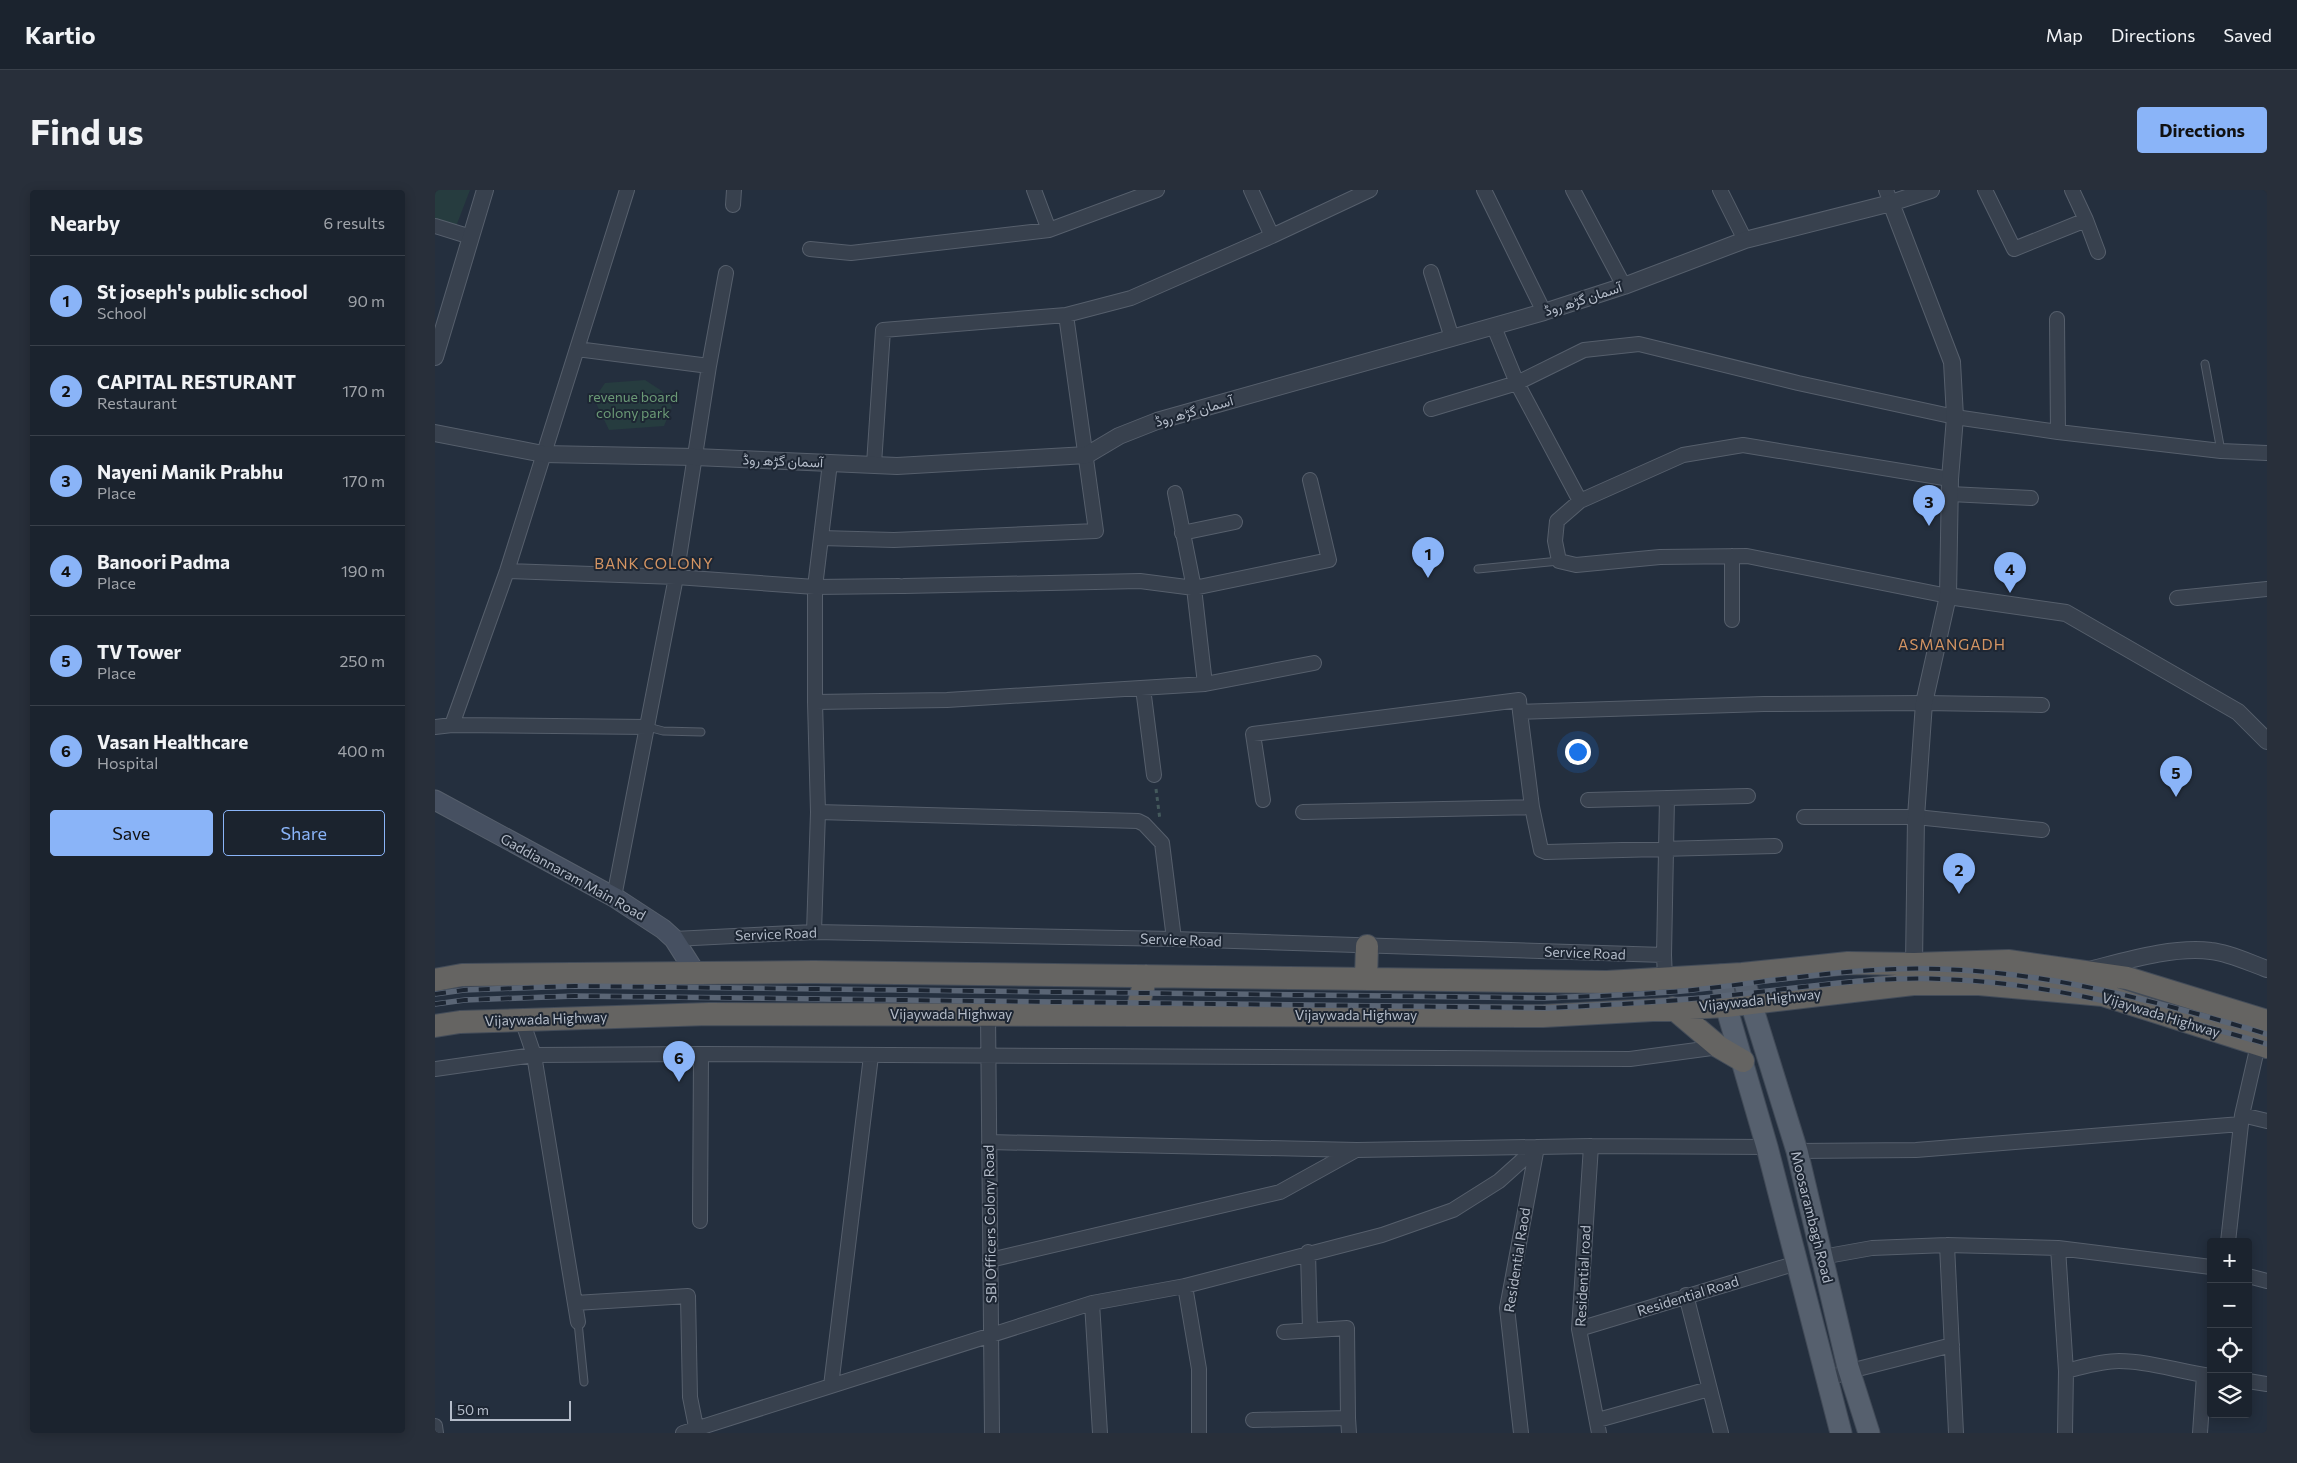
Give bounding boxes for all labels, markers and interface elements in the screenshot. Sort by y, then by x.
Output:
text: Kartio [25,20,95,49]
text: Map [2046,24,2083,46]
text: Directions [2111,24,2195,46]
text: Saved [2223,24,2272,46]
button: Directions [2137,107,2267,153]
text: Find us [30,109,144,152]
text: Nearby [50,210,120,235]
text: 6 results [324,213,385,232]
street label: آسمان گڑھ روڈ [1542,277,1626,320]
text: St joseph's public school [97,280,308,303]
text: 1 [62,291,70,310]
text: 90 m [348,291,385,310]
text: School [97,303,147,322]
text: CAPITAL RESTURANT [97,370,296,393]
text: 2 [61,381,71,400]
text: 170 m [342,381,385,400]
park label: revenue board colony park [588,388,678,421]
street label: آسمان گڑھ روڈ [1153,391,1237,431]
text: Restaurant [97,393,177,412]
street label: آسمان گڑھ روڈ [742,451,825,471]
text: Nayeni Manik Prabhu [97,460,283,483]
text: 3 [61,471,71,490]
text: 170 m [342,471,385,490]
text: Place [97,483,136,502]
pin: 3 [1913,485,1945,526]
pin: 1 [1412,537,1444,578]
text: Banoori Padma [97,550,230,573]
pin: 4 [1994,552,2026,593]
district label: BANK COLONY [594,554,714,572]
text: 4 [61,561,71,580]
text: 190 m [341,561,385,580]
text: Place [97,573,136,592]
district label: ASMANGADH [1898,635,2006,653]
text: TV Tower [97,640,181,663]
text: 5 [61,651,71,670]
text: 250 m [339,651,385,670]
text: Place [97,663,136,682]
text: Vasan Healthcare [97,730,248,753]
your location [1565,739,1591,765]
text: 6 [61,741,71,760]
text: 400 m [337,741,385,760]
text: Hospital [97,753,158,772]
pin: 5 [2160,756,2192,797]
button: Save [50,810,213,856]
button: Share [223,810,385,856]
street label: Gaddiannaram Main Road [498,830,649,924]
pin: 2 [1943,853,1975,894]
street label: Service Road [735,924,817,943]
street label: Service Road [1140,930,1222,949]
street label: Service Road [1544,943,1626,962]
street label: Vijaywada Highway [1698,985,1822,1014]
street label: Vijaywada Highway [2100,988,2222,1041]
street label: Vijaywada Highway [890,1005,1012,1022]
street label: Vijaywada Highway [1295,1006,1417,1023]
street label: Vijaywada Highway [484,1008,608,1029]
pin: 6 [663,1041,695,1082]
street label: SBI Officers Colony Road [980,1145,999,1303]
street label: Moosarambagh Road [1788,1149,1837,1285]
street label: Residential Raod [1500,1206,1533,1313]
street label: Residential road [1571,1225,1594,1327]
map controls [2207,1238,2252,1418]
button: + [2207,1238,2252,1283]
street label: Residential Road [1635,1272,1741,1319]
button: − [2207,1283,2252,1328]
button: locate [2207,1328,2252,1373]
button: layers [2207,1373,2252,1418]
scale bar [450,1398,571,1421]
text: 50 m [457,1401,489,1418]

